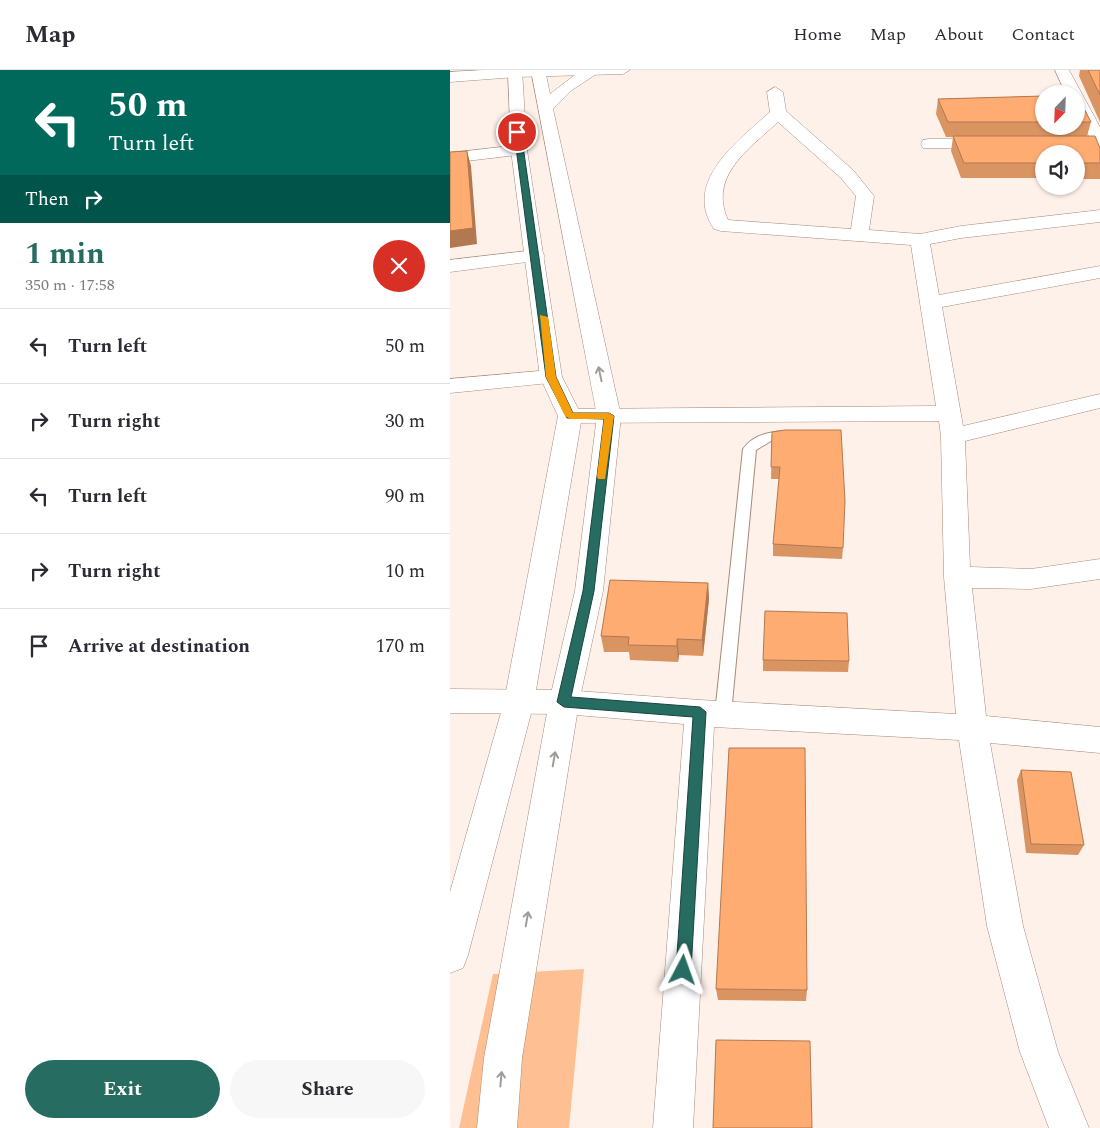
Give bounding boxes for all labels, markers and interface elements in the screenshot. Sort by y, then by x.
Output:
text: Map [25,17,75,53]
text: Home [793,21,842,48]
text: Map [870,21,906,48]
text: About [934,21,984,48]
text: Contact [1012,21,1075,48]
text: 50 m [108,79,188,132]
north arrow [1035,85,1085,135]
map controls [1035,85,1085,195]
icon: left [25,90,90,155]
pin [496,111,538,153]
icon: arrive [503,118,531,146]
text: Turn left [108,127,194,160]
button: sound [1035,145,1085,195]
text: Then [25,185,69,214]
icon: right [79,185,107,213]
text: 1 min [25,231,105,277]
button: close [373,240,425,292]
text: 350 m · 17:58 [25,273,115,297]
icon: left [25,332,53,360]
text: Turn left [68,332,147,361]
text: 50 m [385,332,425,361]
one-way arrow [595,367,604,383]
icon: right [25,407,53,435]
text: Turn right [68,407,161,436]
text: 30 m [385,407,425,436]
icon: left [25,482,53,510]
text: Turn left [68,482,147,511]
text: 90 m [385,482,425,511]
icon: right [25,557,53,585]
text: Turn right [68,557,161,586]
text: 10 m [385,557,425,586]
icon: arrive [25,632,53,660]
text: Arrive at destination [68,632,250,661]
text: 170 m [375,632,425,661]
one-way arrow [549,751,559,767]
one-way arrow [522,911,532,927]
position arrow [656,943,708,995]
button: Exit [25,1060,220,1118]
button: Share [230,1060,425,1118]
one-way arrow [497,1072,506,1088]

